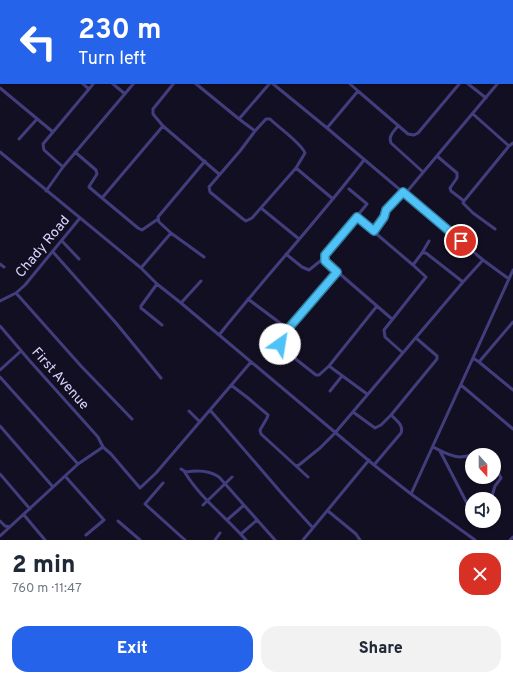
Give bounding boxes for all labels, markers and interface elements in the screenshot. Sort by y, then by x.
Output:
text: 230 m [78,13,161,49]
icon: left [12,16,64,68]
text: Turn left [78,48,146,71]
street label: Chady Road [12,213,74,281]
pin [444,224,478,258]
icon: arrive [450,230,472,252]
position arrow [259,323,301,365]
street label: First Avenue [27,344,92,414]
north arrow [465,448,501,484]
map controls [465,448,501,528]
button: sound [465,492,501,528]
text: 2 min [12,551,76,581]
button: close [459,553,501,595]
text: 760 m · 11:47 [12,581,82,597]
button: Exit [12,626,253,672]
button: Share [261,626,501,672]

